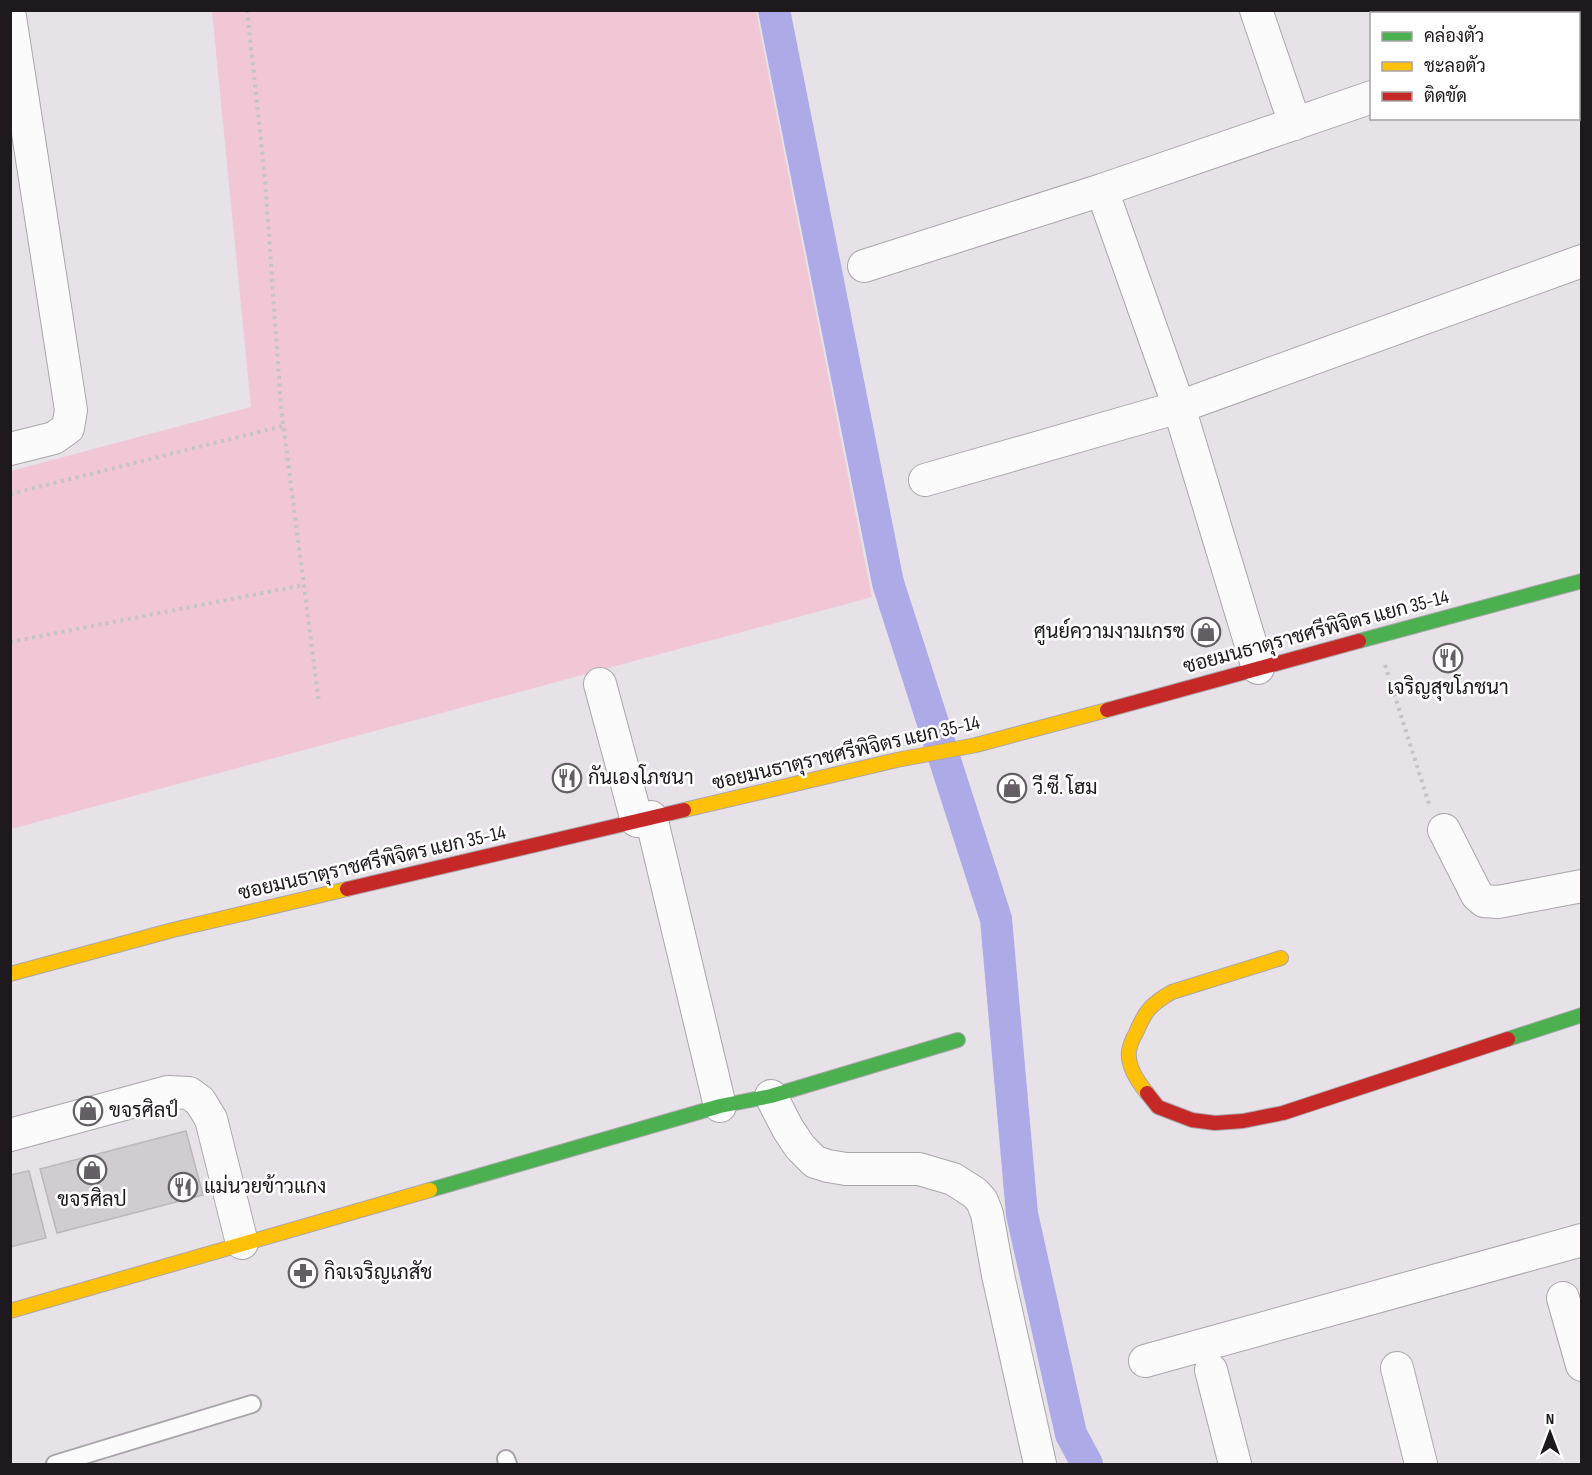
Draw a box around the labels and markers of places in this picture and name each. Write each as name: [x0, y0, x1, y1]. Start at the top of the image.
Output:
shop icon: ศูนย์ความงามเกรซ: [1190, 616, 1222, 648]
place label: ศูนย์ความงามเกรซ: [1034, 617, 1185, 646]
restaurant icon: เจริญสุขโภชนา: [1432, 642, 1464, 674]
place label: เจริญสุขโภชนา: [1387, 674, 1509, 701]
restaurant icon: กันเองโภชนา: [551, 762, 583, 794]
place label: กันเองโภชนา: [588, 764, 694, 790]
shop icon: วี.ซี. โฮม: [996, 772, 1028, 804]
place label: วี.ซี. โฮม: [1032, 774, 1097, 800]
shop icon: ขจรศิลป์: [72, 1095, 104, 1127]
place label: ขจรศิลป์: [109, 1098, 178, 1123]
shop icon: ขจรศิลป: [76, 1154, 108, 1186]
restaurant icon: แม่นวยข้าวแกง: [167, 1171, 199, 1203]
place label: แม่นวยข้าวแกง: [204, 1174, 326, 1199]
place label: ขจรศิลป: [57, 1187, 127, 1212]
pharmacy icon: กิจเจริญเภสัช: [287, 1257, 319, 1289]
place label: กิจเจริญเภสัช: [324, 1260, 432, 1285]

